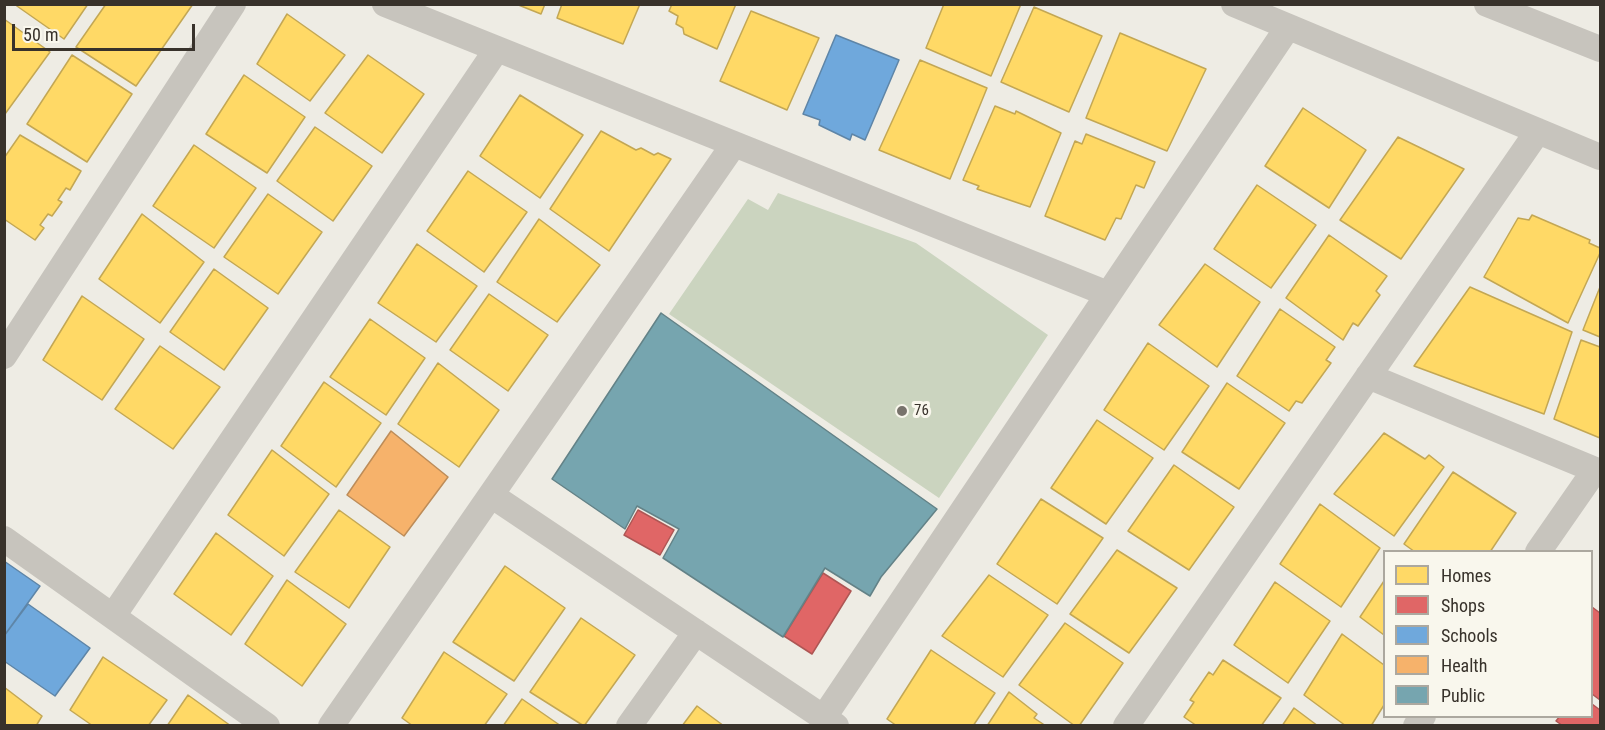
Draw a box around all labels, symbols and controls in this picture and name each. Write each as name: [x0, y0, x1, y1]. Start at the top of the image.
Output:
scale bar: [15, 12, 198, 50]
text: 50 m: [23, 24, 58, 45]
place label: 76: [914, 402, 929, 420]
marker: 76: [895, 404, 909, 418]
legend: [1383, 550, 1593, 718]
text: Homes: [1441, 565, 1491, 586]
text: Shops: [1441, 595, 1485, 616]
text: Schools: [1441, 625, 1498, 646]
text: Health: [1441, 655, 1487, 676]
text: Public: [1441, 685, 1485, 706]

